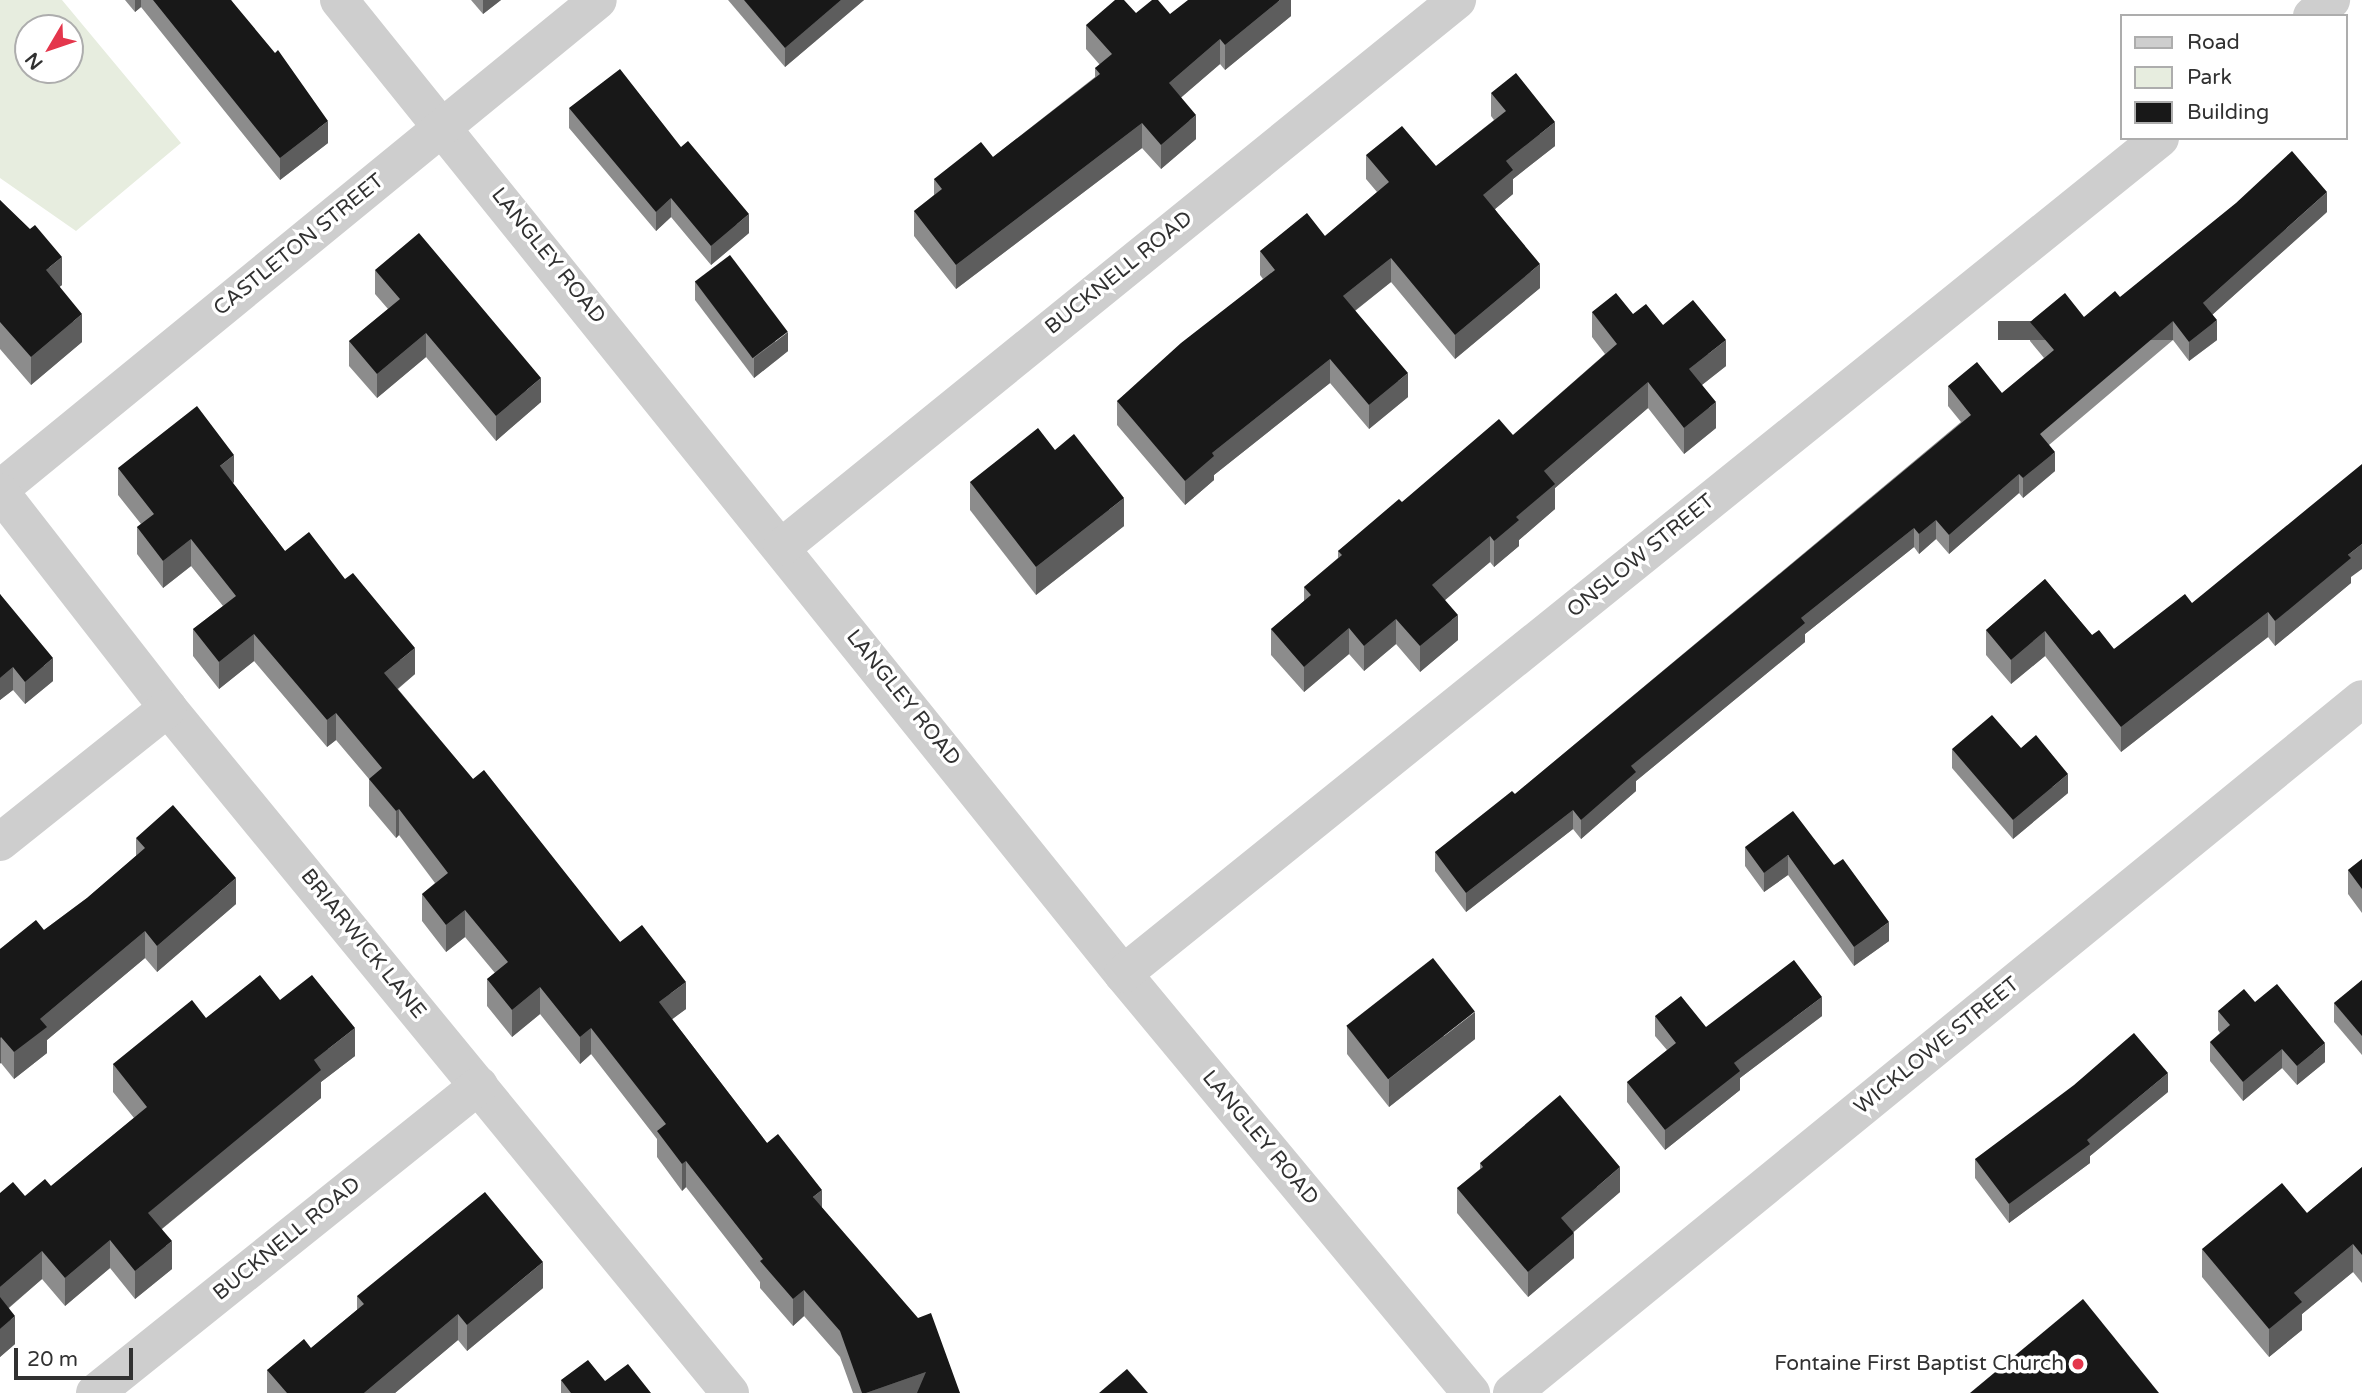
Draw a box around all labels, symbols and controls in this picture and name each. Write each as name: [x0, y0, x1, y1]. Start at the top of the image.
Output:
north arrow: [14, 14, 84, 84]
legend: [2120, 14, 2348, 140]
text: Road: [2187, 30, 2240, 55]
text: N: [21, 48, 48, 74]
text: Park: [2187, 65, 2232, 90]
text: Building: [2187, 100, 2269, 125]
street label: CASTLETON STREET: [209, 169, 389, 321]
street label: LANGLEY ROAD: [485, 183, 611, 329]
street label: BUCKNELL ROAD: [1040, 206, 1198, 340]
street label: ONSLOW STREET: [1562, 489, 1720, 623]
street label: LANGLEY ROAD: [840, 625, 966, 771]
street label: BRIARWICK LANE: [295, 864, 431, 1024]
street label: WICKLOWE STREET: [1850, 972, 2024, 1120]
street label: LANGLEY ROAD: [1196, 1066, 1324, 1210]
street label: BUCKNELL ROAD: [208, 1172, 366, 1306]
scale bar: [18, 1334, 136, 1378]
text: 20 m: [27, 1347, 78, 1372]
place label: Fontaine First Baptist Church: [1774, 1351, 2064, 1377]
marker: Fontaine First Baptist Church: [2070, 1356, 2086, 1372]

